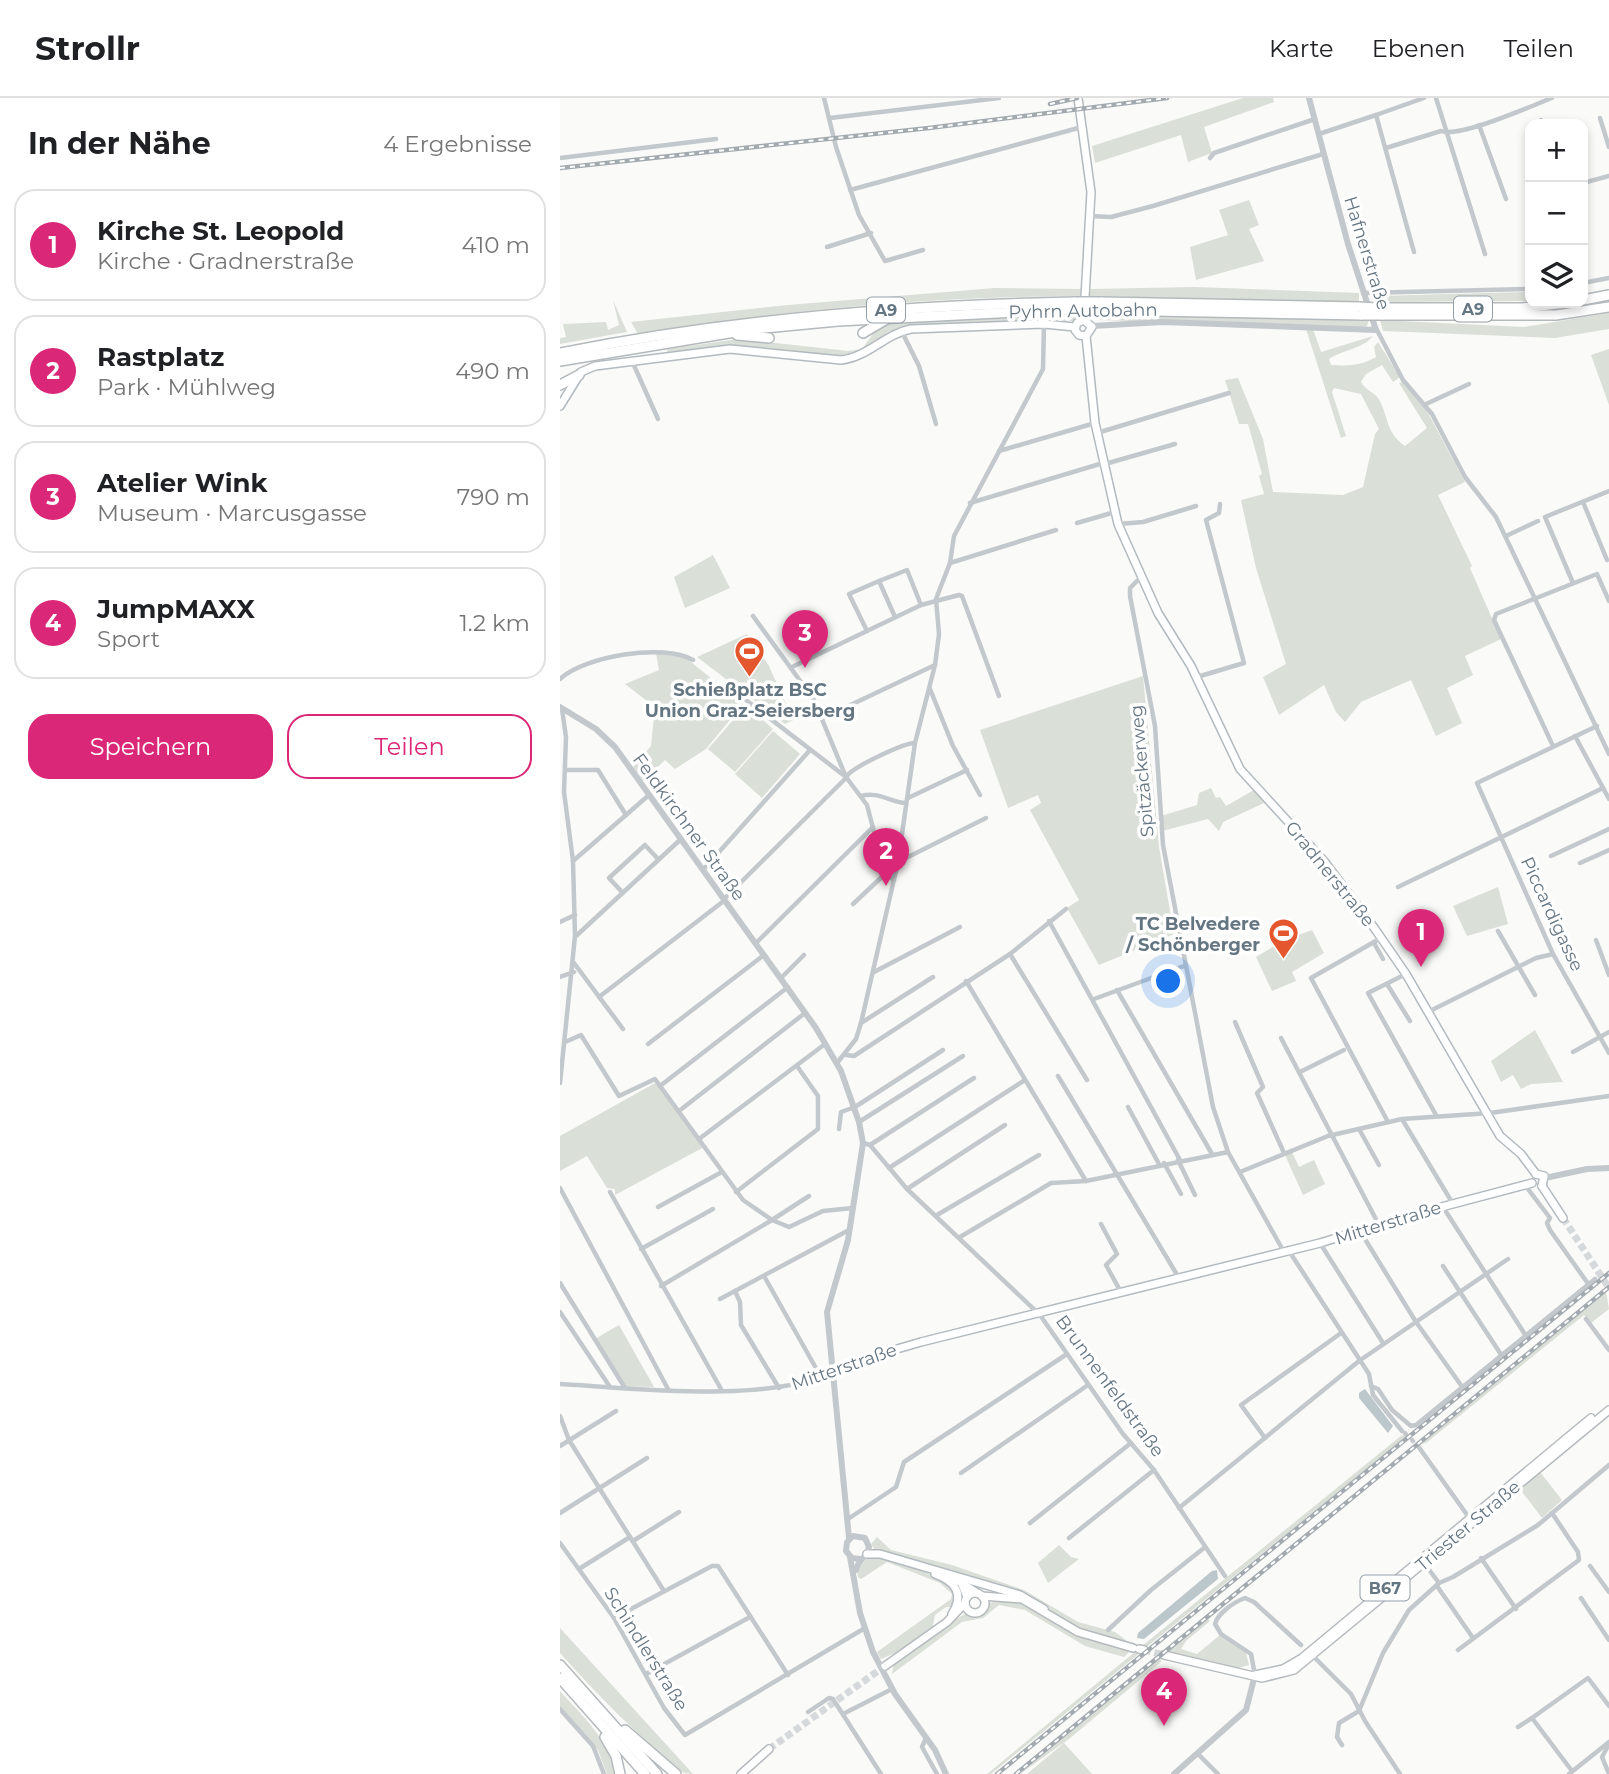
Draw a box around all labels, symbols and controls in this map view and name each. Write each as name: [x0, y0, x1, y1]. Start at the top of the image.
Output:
text: Strollr: [35, 28, 140, 68]
text: Karte: [1269, 34, 1334, 63]
text: Ebenen: [1372, 34, 1465, 63]
text: Teilen: [1503, 34, 1574, 63]
map controls: [1525, 119, 1588, 308]
button: +: [1525, 119, 1588, 182]
text: In der Nähe: [28, 125, 211, 162]
text: 4 Ergebnisse: [383, 130, 532, 158]
button: −: [1525, 182, 1588, 245]
street label: Hafnerstraße: [1339, 194, 1395, 313]
text: Kirche St. Leopold: [97, 215, 344, 247]
text: 1: [48, 231, 58, 259]
text: 410 m: [461, 231, 530, 259]
button: layers: [1525, 245, 1588, 308]
text: Kirche · Gradnerstraße: [97, 247, 354, 275]
road number: A9: [1454, 296, 1492, 322]
road number: A9: [867, 298, 905, 322]
street label: Pyhrn Autobahn: [1008, 299, 1158, 323]
text: Rastplatz: [97, 341, 224, 373]
text: 2: [46, 357, 60, 385]
text: 490 m: [455, 357, 530, 385]
text: Park · Mühlweg: [97, 373, 276, 401]
text: Atelier Wink: [97, 467, 268, 499]
text: 3: [46, 483, 60, 511]
text: 790 m: [457, 483, 530, 511]
text: Museum · Marcusgasse: [97, 499, 367, 527]
text: JumpMAXX: [97, 593, 255, 625]
text: 4: [45, 609, 61, 637]
text: 1.2 km: [460, 609, 530, 637]
pin: 3: [782, 610, 828, 668]
text: Sport: [97, 625, 160, 653]
sports icon: Schießplatz BSC Union Graz-Seiersberg: [733, 635, 767, 679]
place label: Schießplatz BSC Union Graz-Seiersberg: [645, 679, 855, 722]
street label: Spitzäckerweg: [1125, 704, 1159, 838]
button: Speichern: [28, 714, 273, 779]
button: Teilen: [287, 714, 532, 779]
street label: Feldkirchner Straße: [628, 749, 750, 905]
street label: Gradnerstraße: [1281, 817, 1379, 931]
pin: 2: [863, 828, 909, 886]
street label: Piccardigasse: [1516, 853, 1588, 975]
pin: 1: [1398, 909, 1444, 967]
place label: TC Belvedere / Schönberger: [1125, 913, 1260, 956]
sports icon: TC Belvedere / Schönberger: [1266, 917, 1300, 961]
your location: [1151, 964, 1185, 998]
street label: Mitterstraße: [1332, 1196, 1444, 1250]
street label: Brunnenfeldstraße: [1051, 1311, 1169, 1461]
street label: Mitterstraße: [788, 1339, 900, 1395]
street label: Triester Straße: [1411, 1476, 1525, 1576]
road number: B67: [1360, 1576, 1410, 1600]
street label: Schindlerstraße: [599, 1583, 693, 1715]
pin: 4: [1141, 1668, 1187, 1726]

